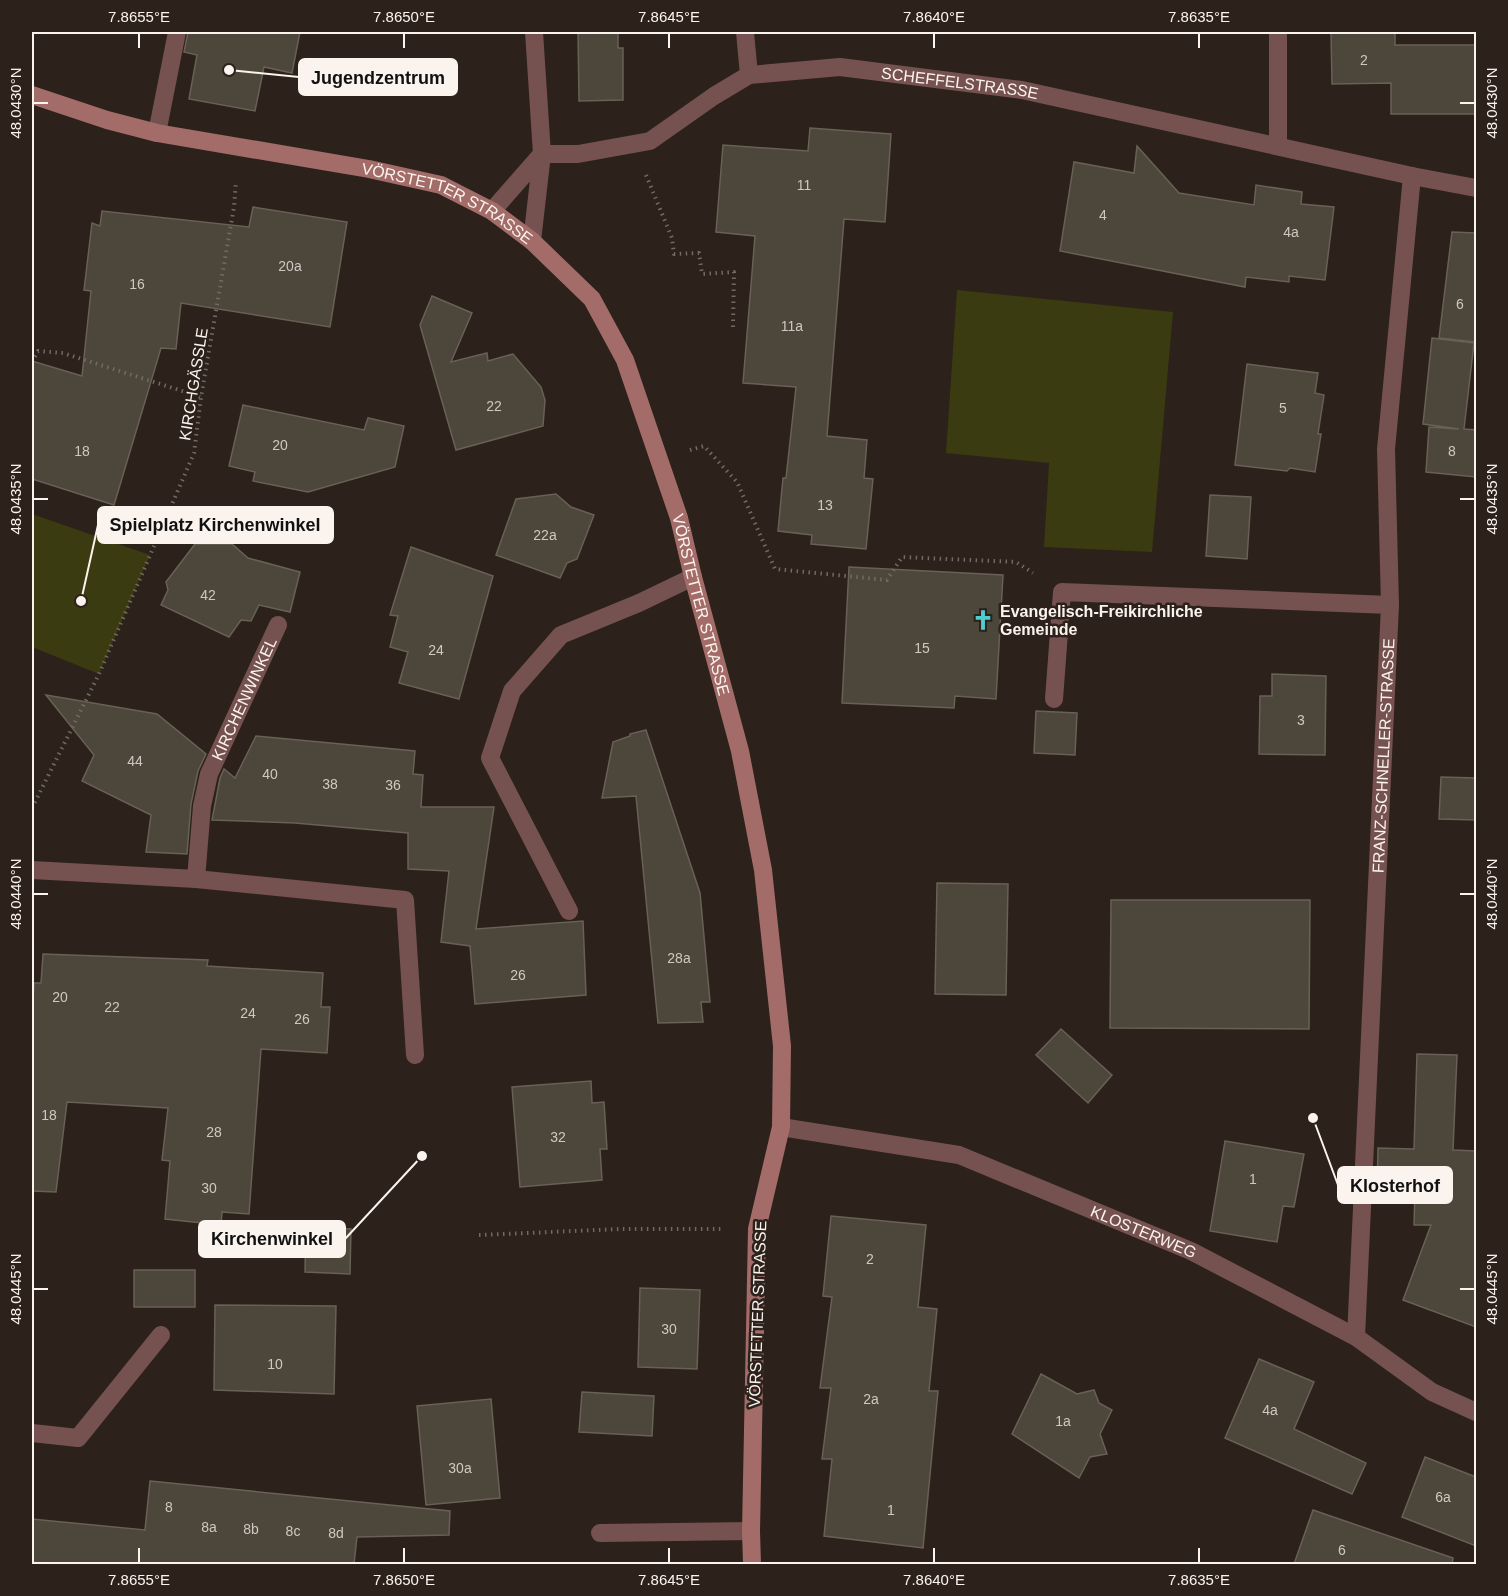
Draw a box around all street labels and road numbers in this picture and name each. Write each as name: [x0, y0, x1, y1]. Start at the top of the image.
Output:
street label: SCHEFFELSTRASSE: [880, 64, 1040, 102]
street label: VÖRSTETTER STRASSE: [360, 160, 536, 247]
street label: KIRCHGÄSSLE: [176, 327, 211, 442]
street label: VÖRSTETTER STRASSE: [669, 512, 733, 697]
street label: KIRCHENWINKEL: [209, 635, 280, 763]
street label: FRANZ-SCHNELLER-STRASSE: [1370, 638, 1397, 873]
street label: KLOSTERWEG: [1088, 1202, 1199, 1261]
street label: VÖRSTETTER STRASSE: [746, 1220, 769, 1408]

